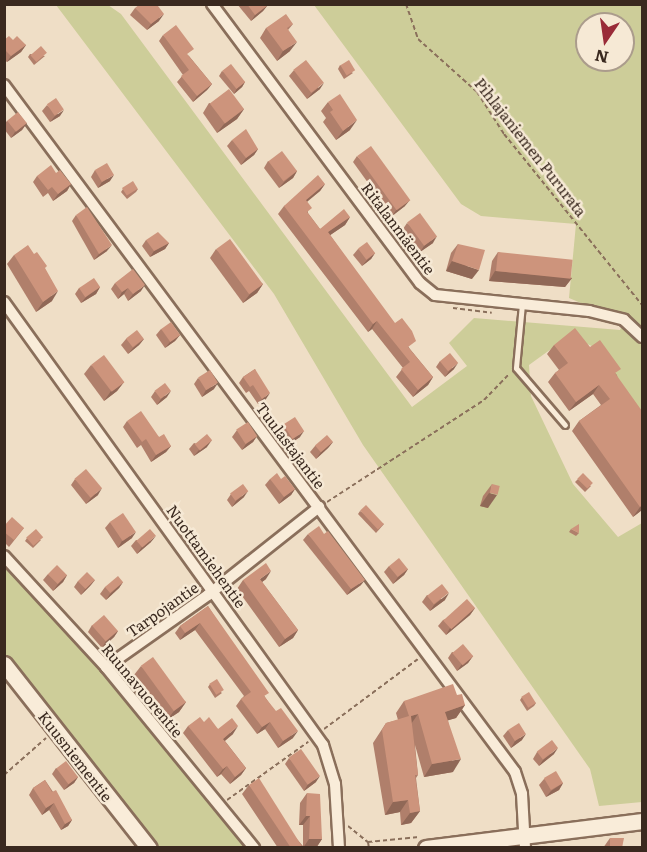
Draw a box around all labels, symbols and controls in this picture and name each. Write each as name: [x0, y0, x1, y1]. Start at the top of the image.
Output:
north arrow: [575, 12, 635, 72]
text: N: [592, 44, 611, 71]
street label: Pihlajaniemen Pururata: [471, 74, 591, 220]
street label: Ritalanmäentie: [359, 178, 439, 278]
street label: Tuulastajantie: [253, 398, 329, 492]
street label: Nuottamiehentie: [164, 501, 250, 611]
street label: Tarpojantie: [123, 578, 201, 640]
street label: Ruunavuorentie: [99, 640, 187, 740]
street label: Kuusniementie: [35, 707, 117, 805]

